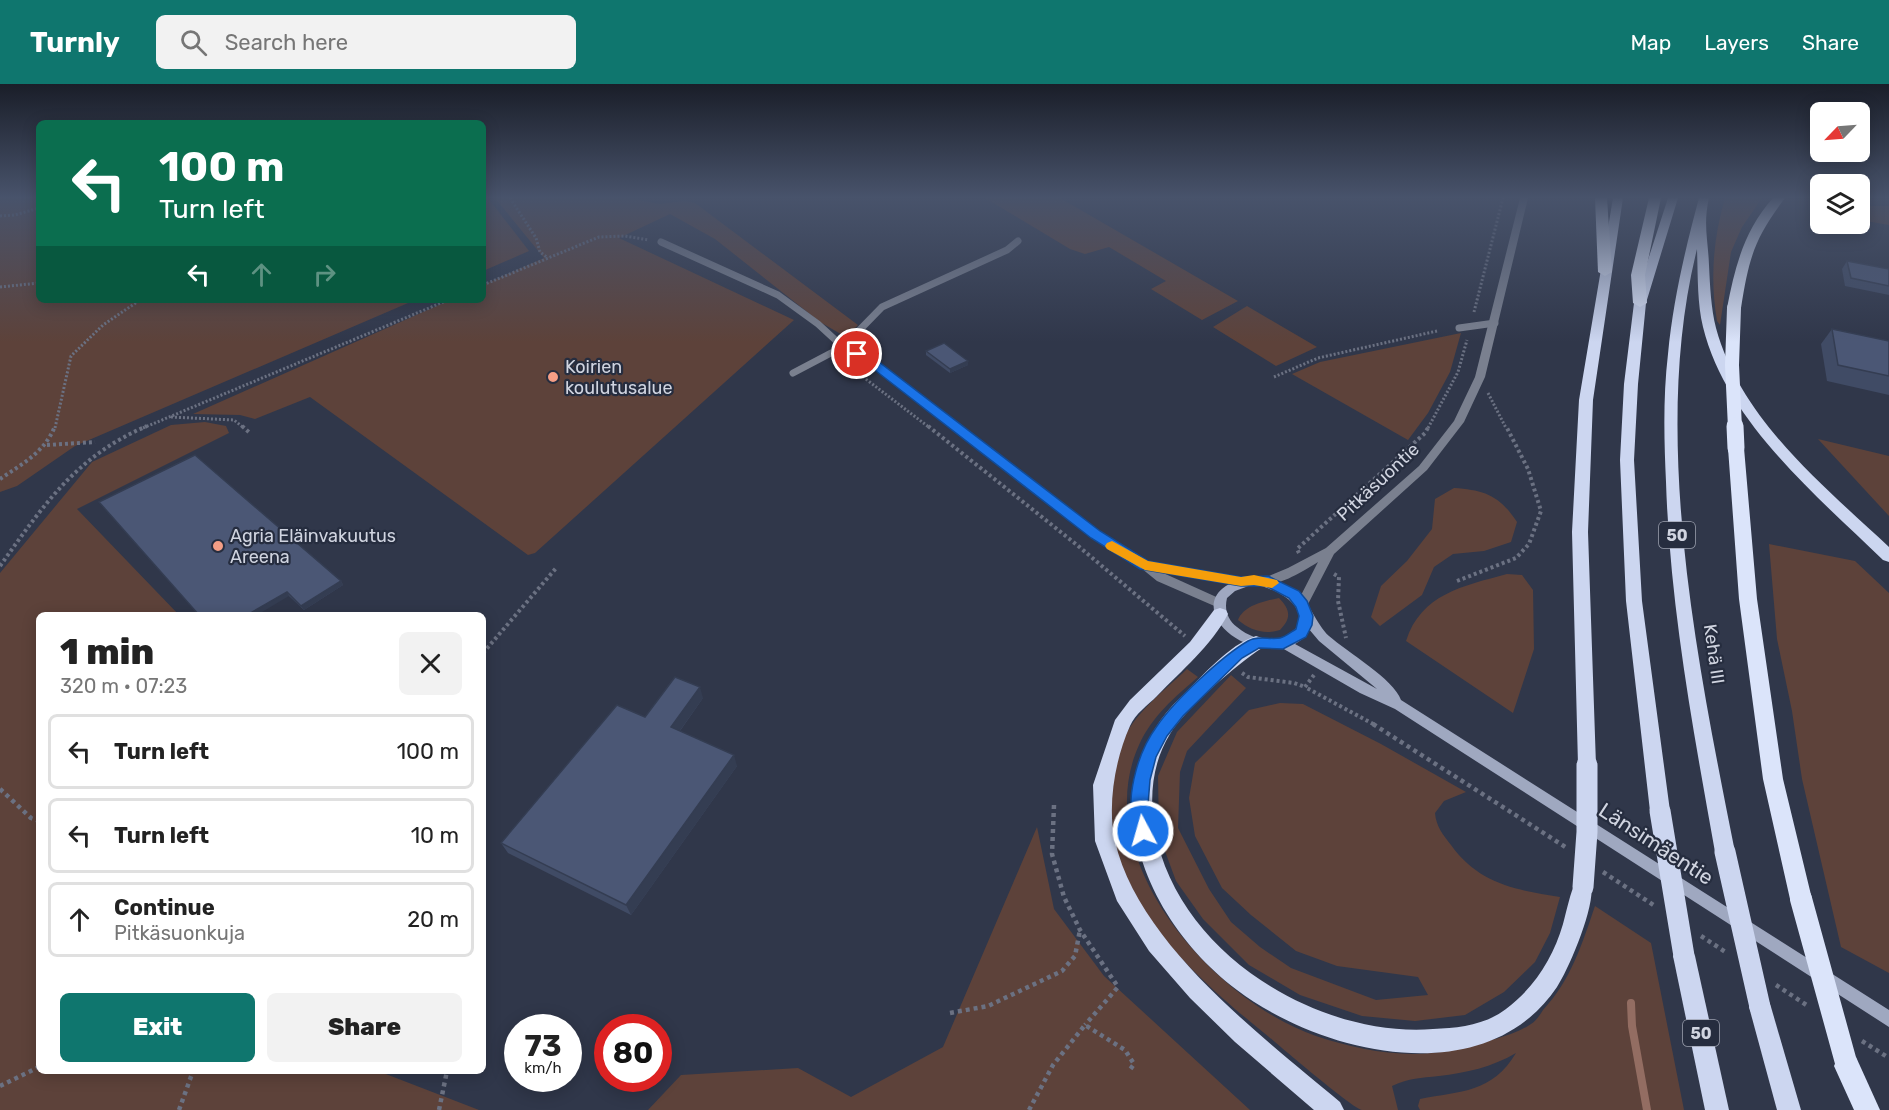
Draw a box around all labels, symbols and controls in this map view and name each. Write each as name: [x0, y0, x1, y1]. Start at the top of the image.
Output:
search box: [156, 15, 576, 69]
text: Turnly: [30, 26, 120, 59]
icon: search: [177, 26, 210, 59]
text: Search here: [225, 29, 348, 56]
text: Map: [1630, 30, 1671, 55]
text: Layers: [1704, 30, 1769, 55]
text: Share: [1802, 30, 1859, 55]
north arrow: [1810, 102, 1870, 162]
map controls: [1810, 102, 1870, 234]
text: 100 m: [159, 142, 284, 192]
icon: left: [60, 144, 138, 222]
button: layers: [1810, 174, 1870, 234]
text: Turn left: [159, 193, 264, 225]
icon: left: [182, 258, 215, 291]
icon: ahead: [245, 258, 278, 291]
icon: right: [308, 258, 341, 291]
pin: [831, 328, 882, 379]
icon: arrive: [840, 337, 873, 370]
place label: Koirien koulutusalue: [565, 356, 673, 399]
marker: Koirien koulutusalue: [546, 370, 560, 384]
street label: Pitkäsuontie: [1332, 438, 1424, 526]
road number: 50: [1659, 522, 1695, 548]
place label: Agria Eläinvakuutus Areena: [230, 525, 396, 568]
marker: Agria Eläinvakuutus Areena: [211, 539, 225, 553]
street label: Kehä III: [1699, 623, 1729, 685]
text: 1 min: [60, 630, 154, 673]
button: close: [399, 632, 462, 695]
text: 320 m · 07:23: [60, 674, 187, 698]
icon: left: [63, 735, 96, 768]
text: Turn left: [114, 738, 209, 765]
text: 100 m: [397, 738, 459, 765]
street label: Länsimäentie: [1594, 797, 1718, 890]
position arrow: [1111, 799, 1175, 863]
icon: left: [63, 819, 96, 852]
text: Turn left: [114, 822, 209, 849]
text: 10 m: [411, 822, 459, 849]
text: Continue: [114, 894, 215, 921]
icon: ahead: [63, 903, 96, 936]
text: 20 m: [407, 906, 459, 933]
text: Pitkäsuonkuja: [114, 921, 245, 945]
button: Exit: [60, 993, 255, 1062]
button: Share: [267, 993, 462, 1062]
speed limit sign: 80: [594, 1014, 672, 1092]
road number: 50: [1683, 1020, 1719, 1046]
text: 73: [525, 1028, 561, 1064]
text: km/h: [524, 1059, 562, 1077]

